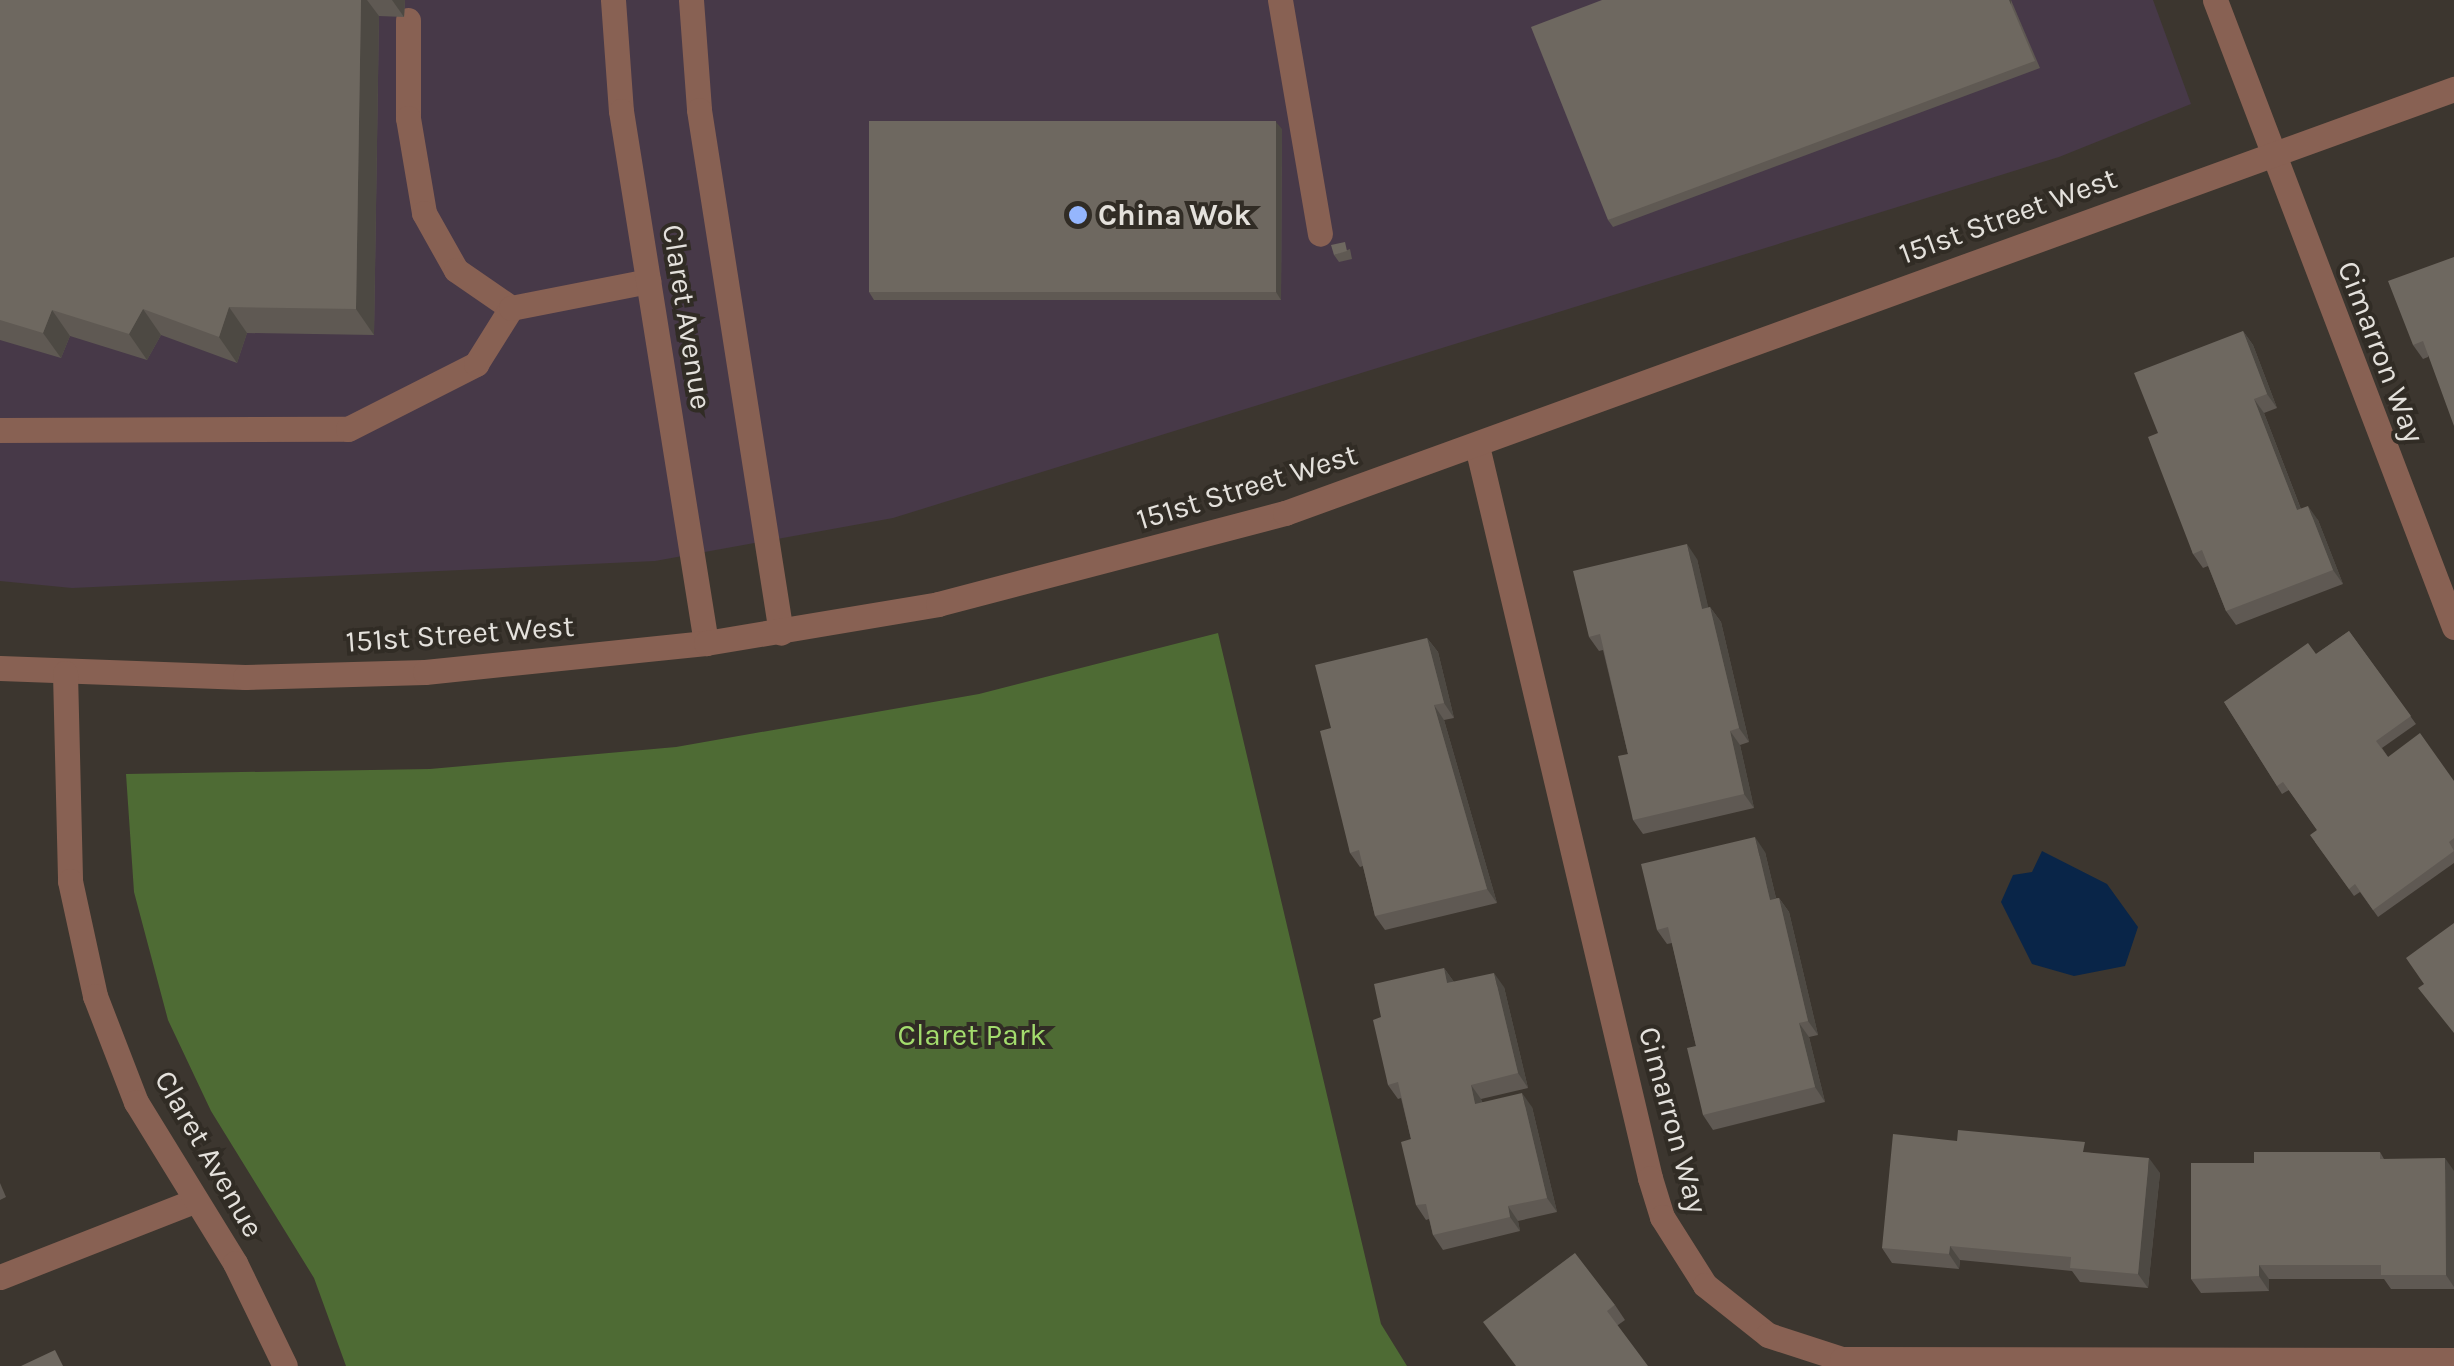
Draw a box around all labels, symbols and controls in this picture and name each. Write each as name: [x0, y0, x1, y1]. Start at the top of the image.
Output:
street label: 151st Street West: [1894, 160, 2122, 272]
place label: China Wok: [1098, 197, 1251, 233]
marker: China Wok: [1067, 204, 1089, 226]
street label: Claret Avenue: [655, 222, 719, 412]
street label: Cimarron Way: [2330, 256, 2432, 448]
street label: 151st Street West: [1132, 436, 1362, 538]
street label: 151st Street West: [345, 608, 575, 660]
park label: Claret Park: [898, 1017, 1046, 1053]
street label: Cimarron Way: [1631, 1023, 1715, 1217]
street label: Claret Avenue: [147, 1064, 271, 1244]

